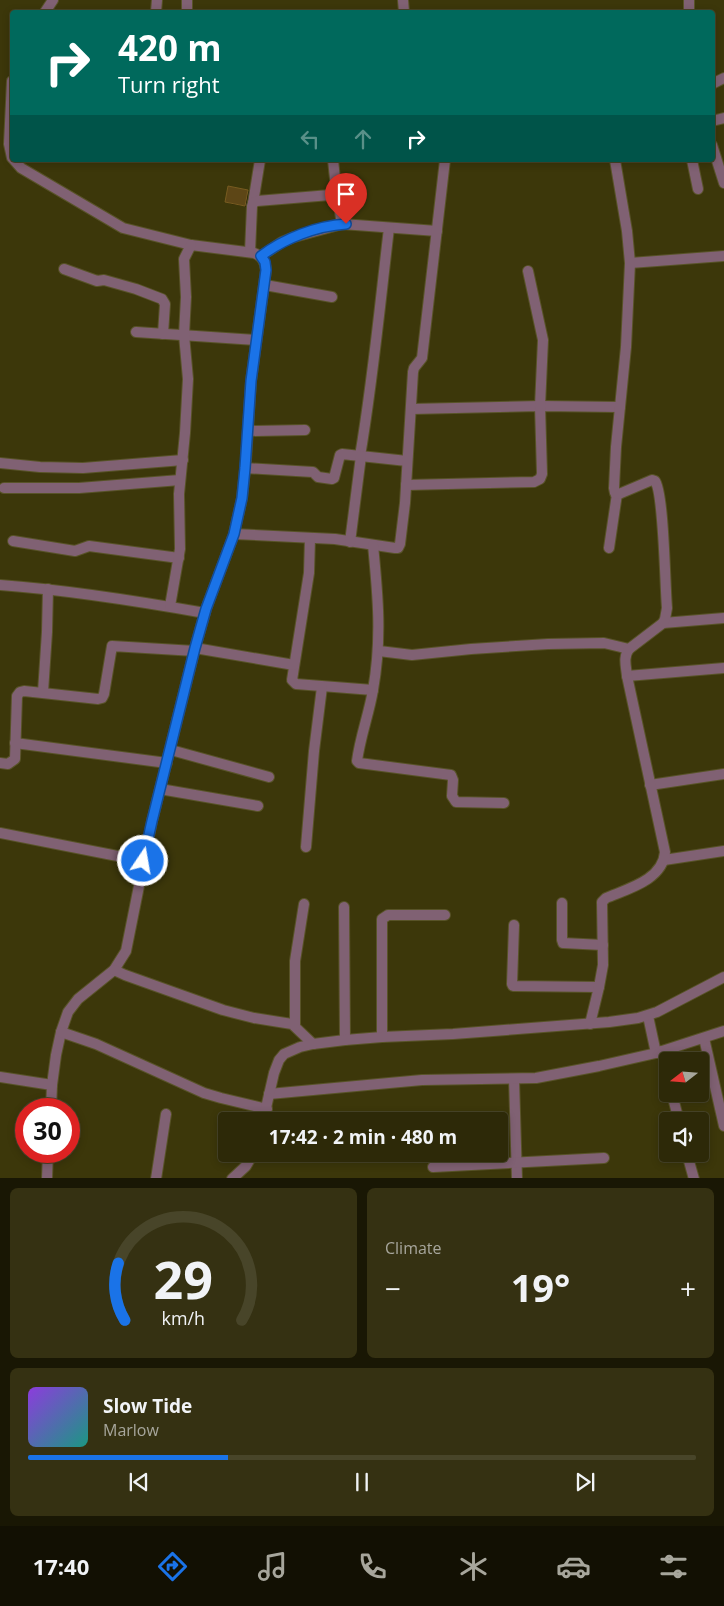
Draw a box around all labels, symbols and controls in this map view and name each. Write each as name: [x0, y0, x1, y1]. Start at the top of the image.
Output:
text: 420 m: [118, 24, 222, 71]
icon: right: [35, 30, 100, 95]
text: Turn right: [118, 69, 220, 99]
icon: left: [296, 125, 324, 153]
icon: ahead: [349, 125, 377, 153]
icon: right: [402, 125, 430, 153]
pin: [325, 173, 367, 224]
icon: arrive: [332, 180, 360, 208]
position arrow: [116, 834, 168, 886]
north arrow: [659, 1052, 709, 1102]
map controls: [659, 1052, 709, 1162]
speed limit sign: 30: [15, 1098, 80, 1163]
button: sound: [659, 1112, 709, 1162]
text: 17:42 · 2 min · 480 m: [269, 1124, 457, 1150]
text: Climate: [385, 1237, 442, 1259]
text: 29: [154, 1243, 213, 1314]
text: 19°: [511, 1261, 570, 1313]
text: −: [385, 1269, 401, 1307]
text: +: [680, 1269, 696, 1307]
text: km/h: [162, 1306, 205, 1330]
text: Slow Tide: [103, 1393, 192, 1419]
text: Marlow: [103, 1419, 159, 1441]
icon: previous: [125, 1468, 153, 1496]
icon: pause: [348, 1468, 376, 1496]
icon: next: [571, 1468, 599, 1496]
icon: directions: [155, 1549, 190, 1584]
icon: music: [255, 1549, 290, 1584]
icon: phone: [355, 1549, 390, 1584]
icon: climate: [456, 1549, 491, 1584]
icon: car: [556, 1549, 591, 1584]
icon: filters: [656, 1549, 691, 1584]
text: 17:40: [33, 1551, 89, 1581]

